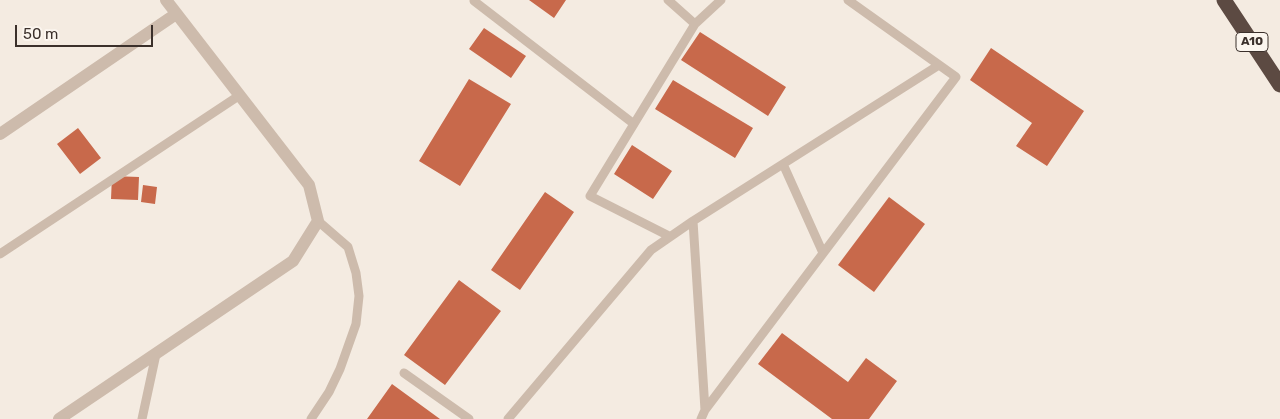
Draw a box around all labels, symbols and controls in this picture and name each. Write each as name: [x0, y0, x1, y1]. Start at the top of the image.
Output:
scale bar: [18, 15, 155, 47]
text: 50 m: [23, 25, 58, 43]
road number: A10: [1236, 32, 1268, 52]

